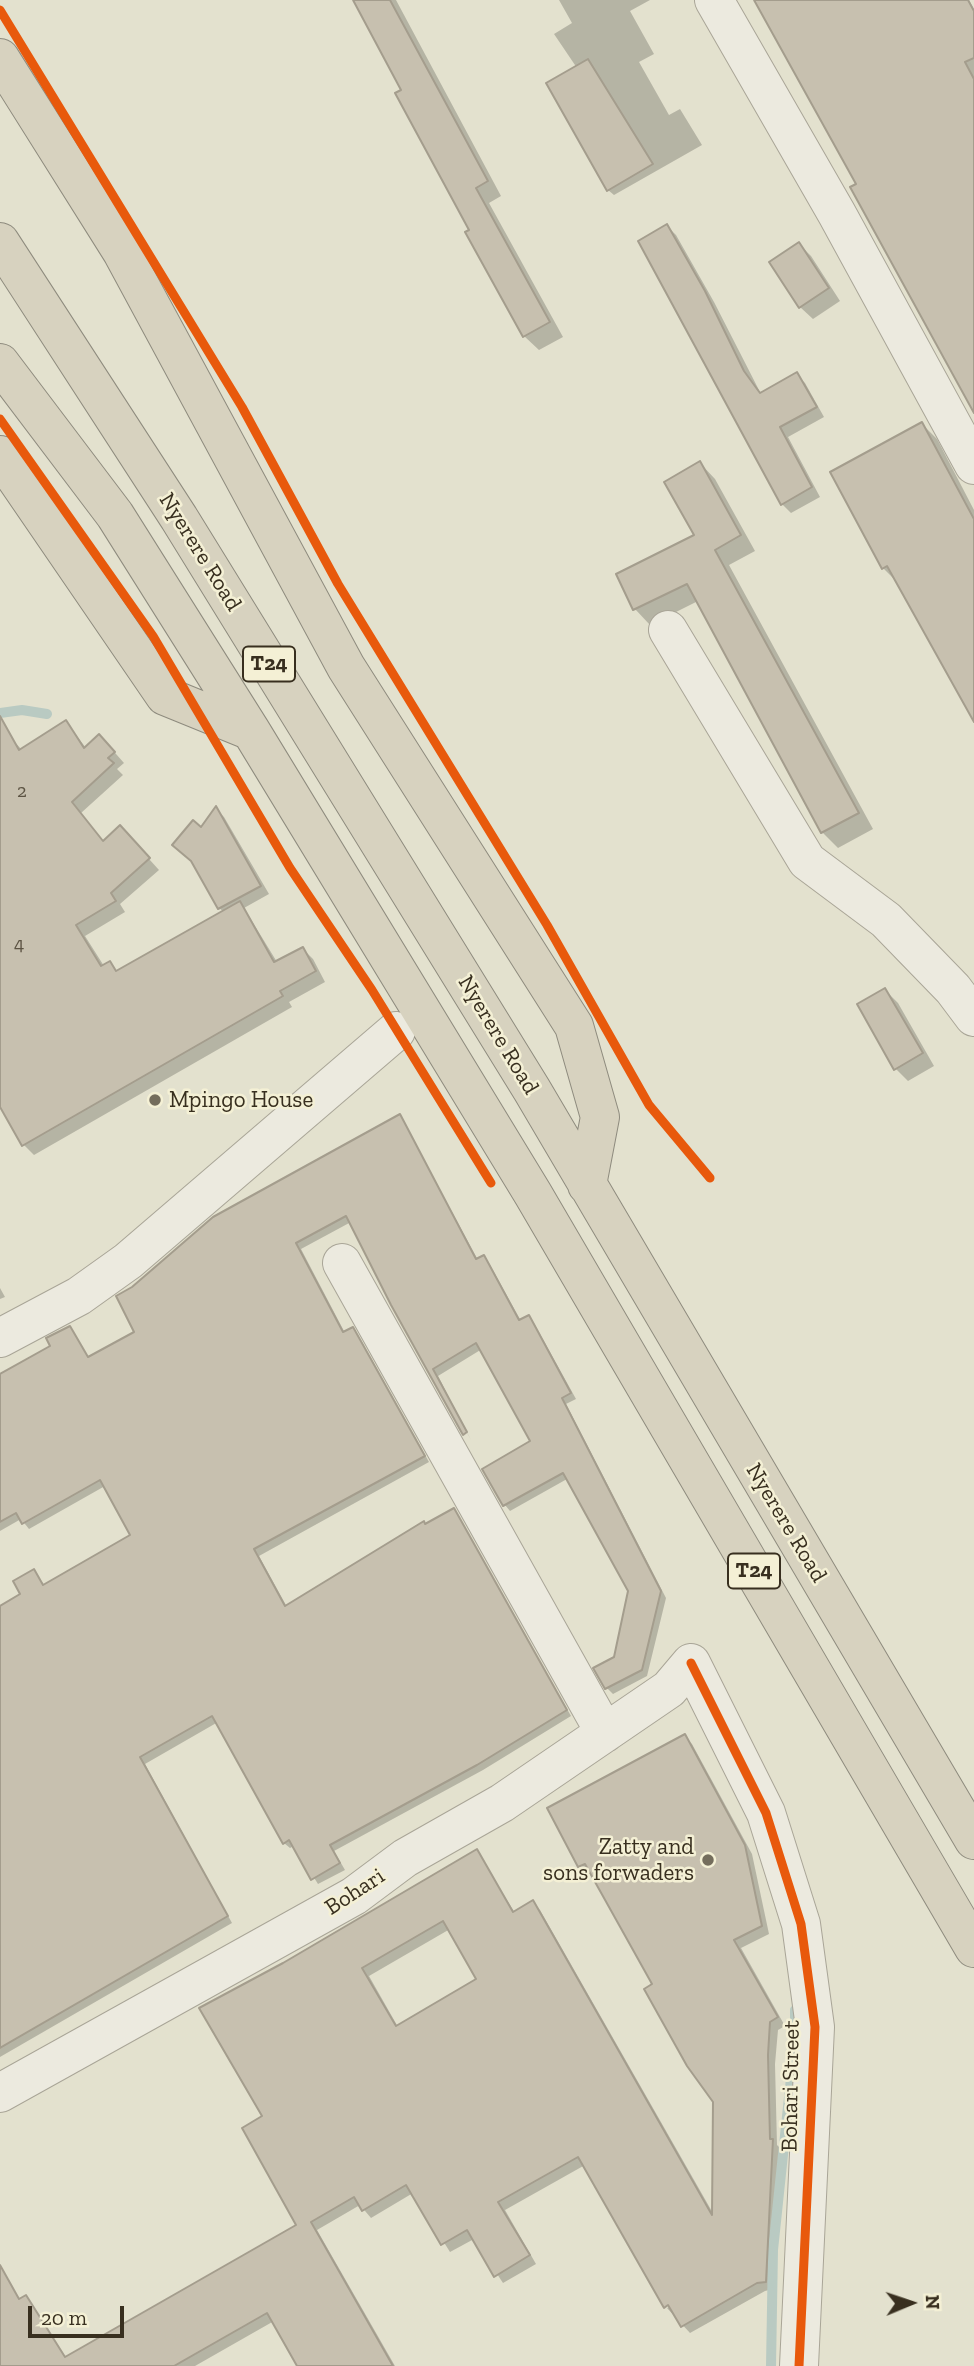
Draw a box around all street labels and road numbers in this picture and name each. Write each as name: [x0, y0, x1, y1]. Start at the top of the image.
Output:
street label: Nyerere Road: [153, 488, 247, 616]
road number: T24: [243, 646, 295, 682]
street label: Nyerere Road: [452, 970, 544, 1100]
street label: Nyerere Road: [740, 1458, 832, 1588]
road number: T24: [728, 1554, 780, 1588]
street label: Bohari: [320, 1863, 390, 1921]
street label: Bohari Street: [776, 2020, 806, 2152]

